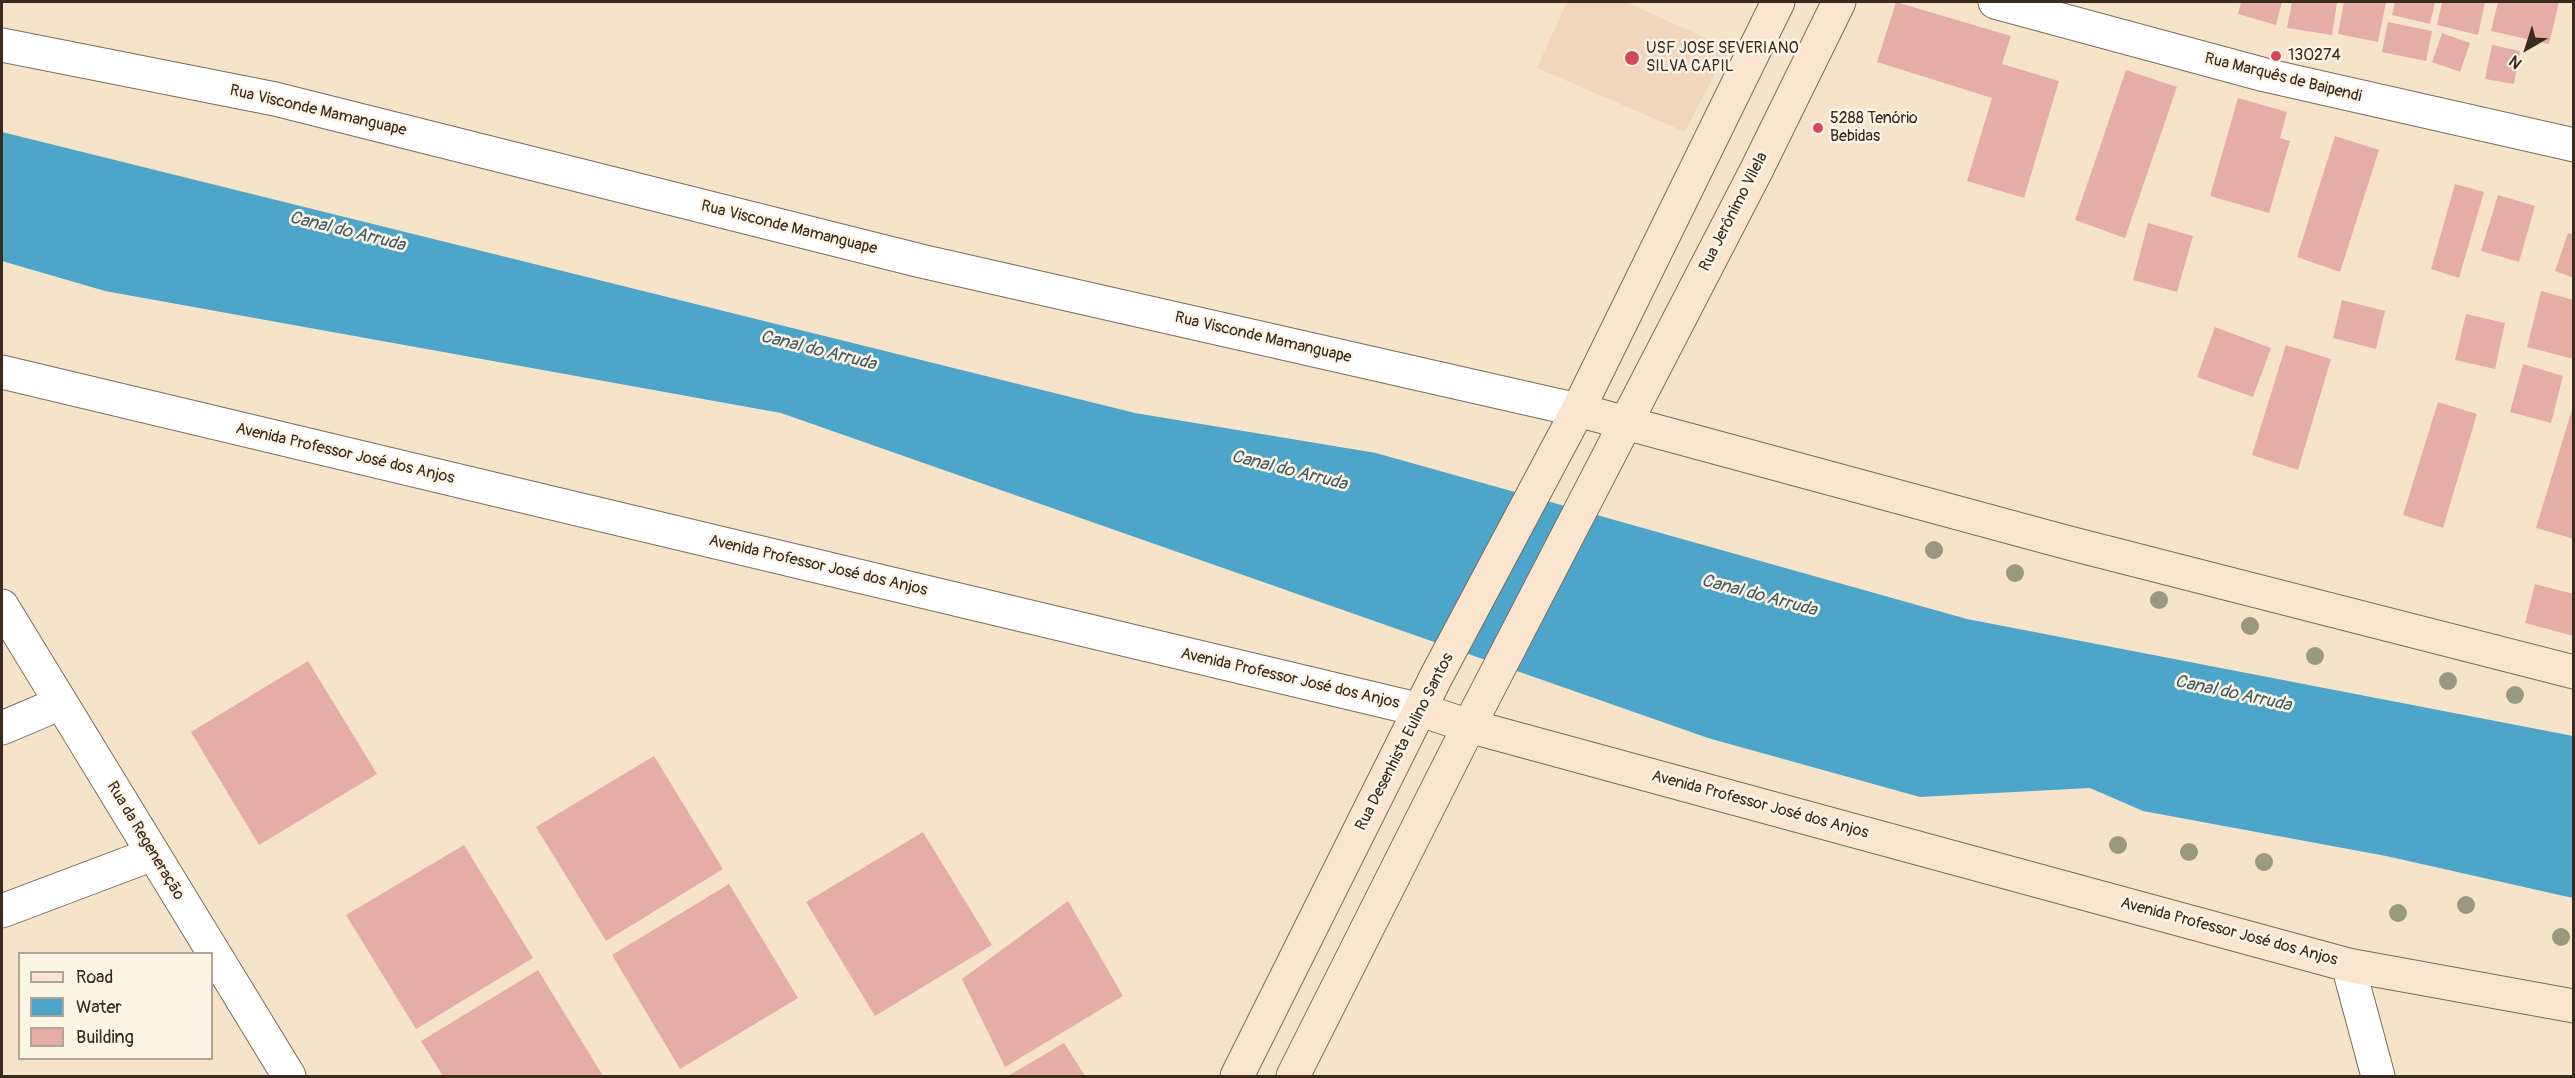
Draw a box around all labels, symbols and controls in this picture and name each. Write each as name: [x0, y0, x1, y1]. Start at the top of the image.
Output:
north arrow: [2497, 18, 2557, 78]
place label: USF JOSE SEVERIANO SILVA CAPIL: [1646, 39, 1799, 77]
place label: 130274: [2288, 46, 2341, 66]
marker: USF JOSE SEVERIANO SILVA CAPIL: [1623, 49, 1641, 67]
street label: Rua Marquês de Baipendi: [2202, 49, 2364, 107]
marker: 130274: [2269, 49, 2283, 63]
text: N: [2505, 51, 2526, 73]
street label: Rua Visconde Mamanguape: [228, 81, 408, 141]
place label: 5288 Tenório Bebidas: [1830, 109, 1918, 147]
marker: 5288 Tenório Bebidas: [1811, 121, 1825, 135]
street label: Rua Jerônimo Vilela: [1696, 149, 1772, 275]
street label: Rua Visconde Mamanguape: [699, 197, 879, 259]
water label: Canal do Arruda: [287, 207, 407, 257]
street label: Rua Visconde Mamanguape: [1173, 308, 1353, 368]
water label: Canal do Arruda: [758, 326, 878, 376]
street label: Avenida Professor José dos Anjos: [234, 419, 456, 489]
water label: Canal do Arruda: [1229, 446, 1349, 496]
street label: Avenida Professor José dos Anjos: [707, 531, 929, 601]
water label: Canal do Arruda: [1699, 570, 1819, 622]
street label: Avenida Professor José dos Anjos: [1179, 644, 1401, 714]
street label: Rua Desenhista Eulino Santos: [1352, 650, 1458, 834]
water label: Canal do Arruda: [2173, 671, 2293, 717]
street label: Avenida Professor José dos Anjos: [1649, 767, 1871, 843]
street label: Rua da Regeneração: [102, 778, 188, 904]
street label: Avenida Professor José dos Anjos: [2118, 894, 2340, 970]
legend: [18, 952, 213, 1060]
text: Road: [76, 966, 113, 989]
text: Water: [76, 996, 122, 1019]
text: Building: [76, 1026, 134, 1049]

